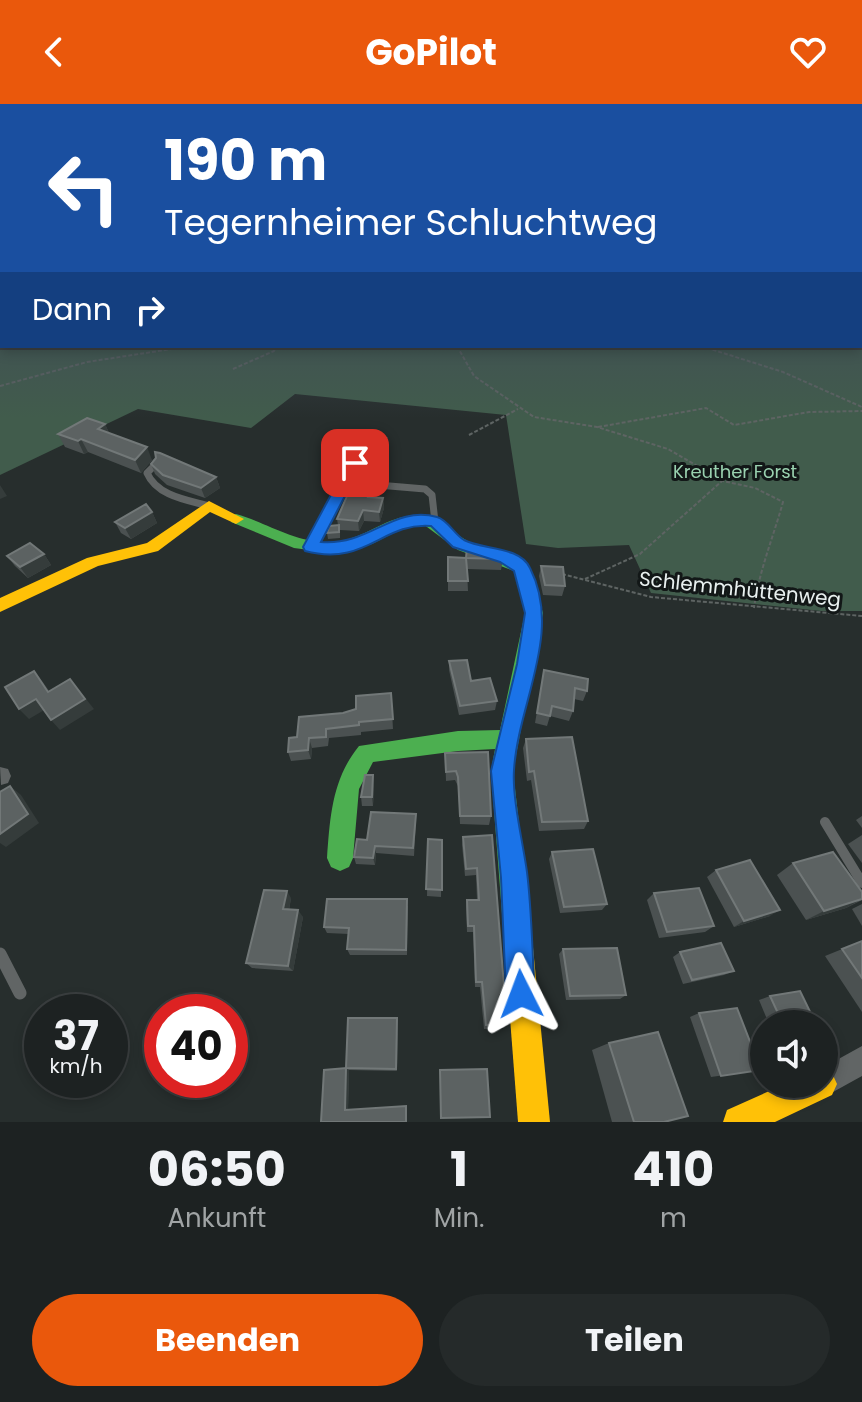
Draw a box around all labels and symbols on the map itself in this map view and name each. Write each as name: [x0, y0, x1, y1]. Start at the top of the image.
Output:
pin: [321, 429, 389, 497]
park label: Kreuther Forst: [673, 459, 797, 484]
street label: Schlemmhüttenweg: [638, 564, 842, 614]
position arrow: [479, 952, 563, 1036]
speed limit sign: 40: [144, 994, 248, 1098]

